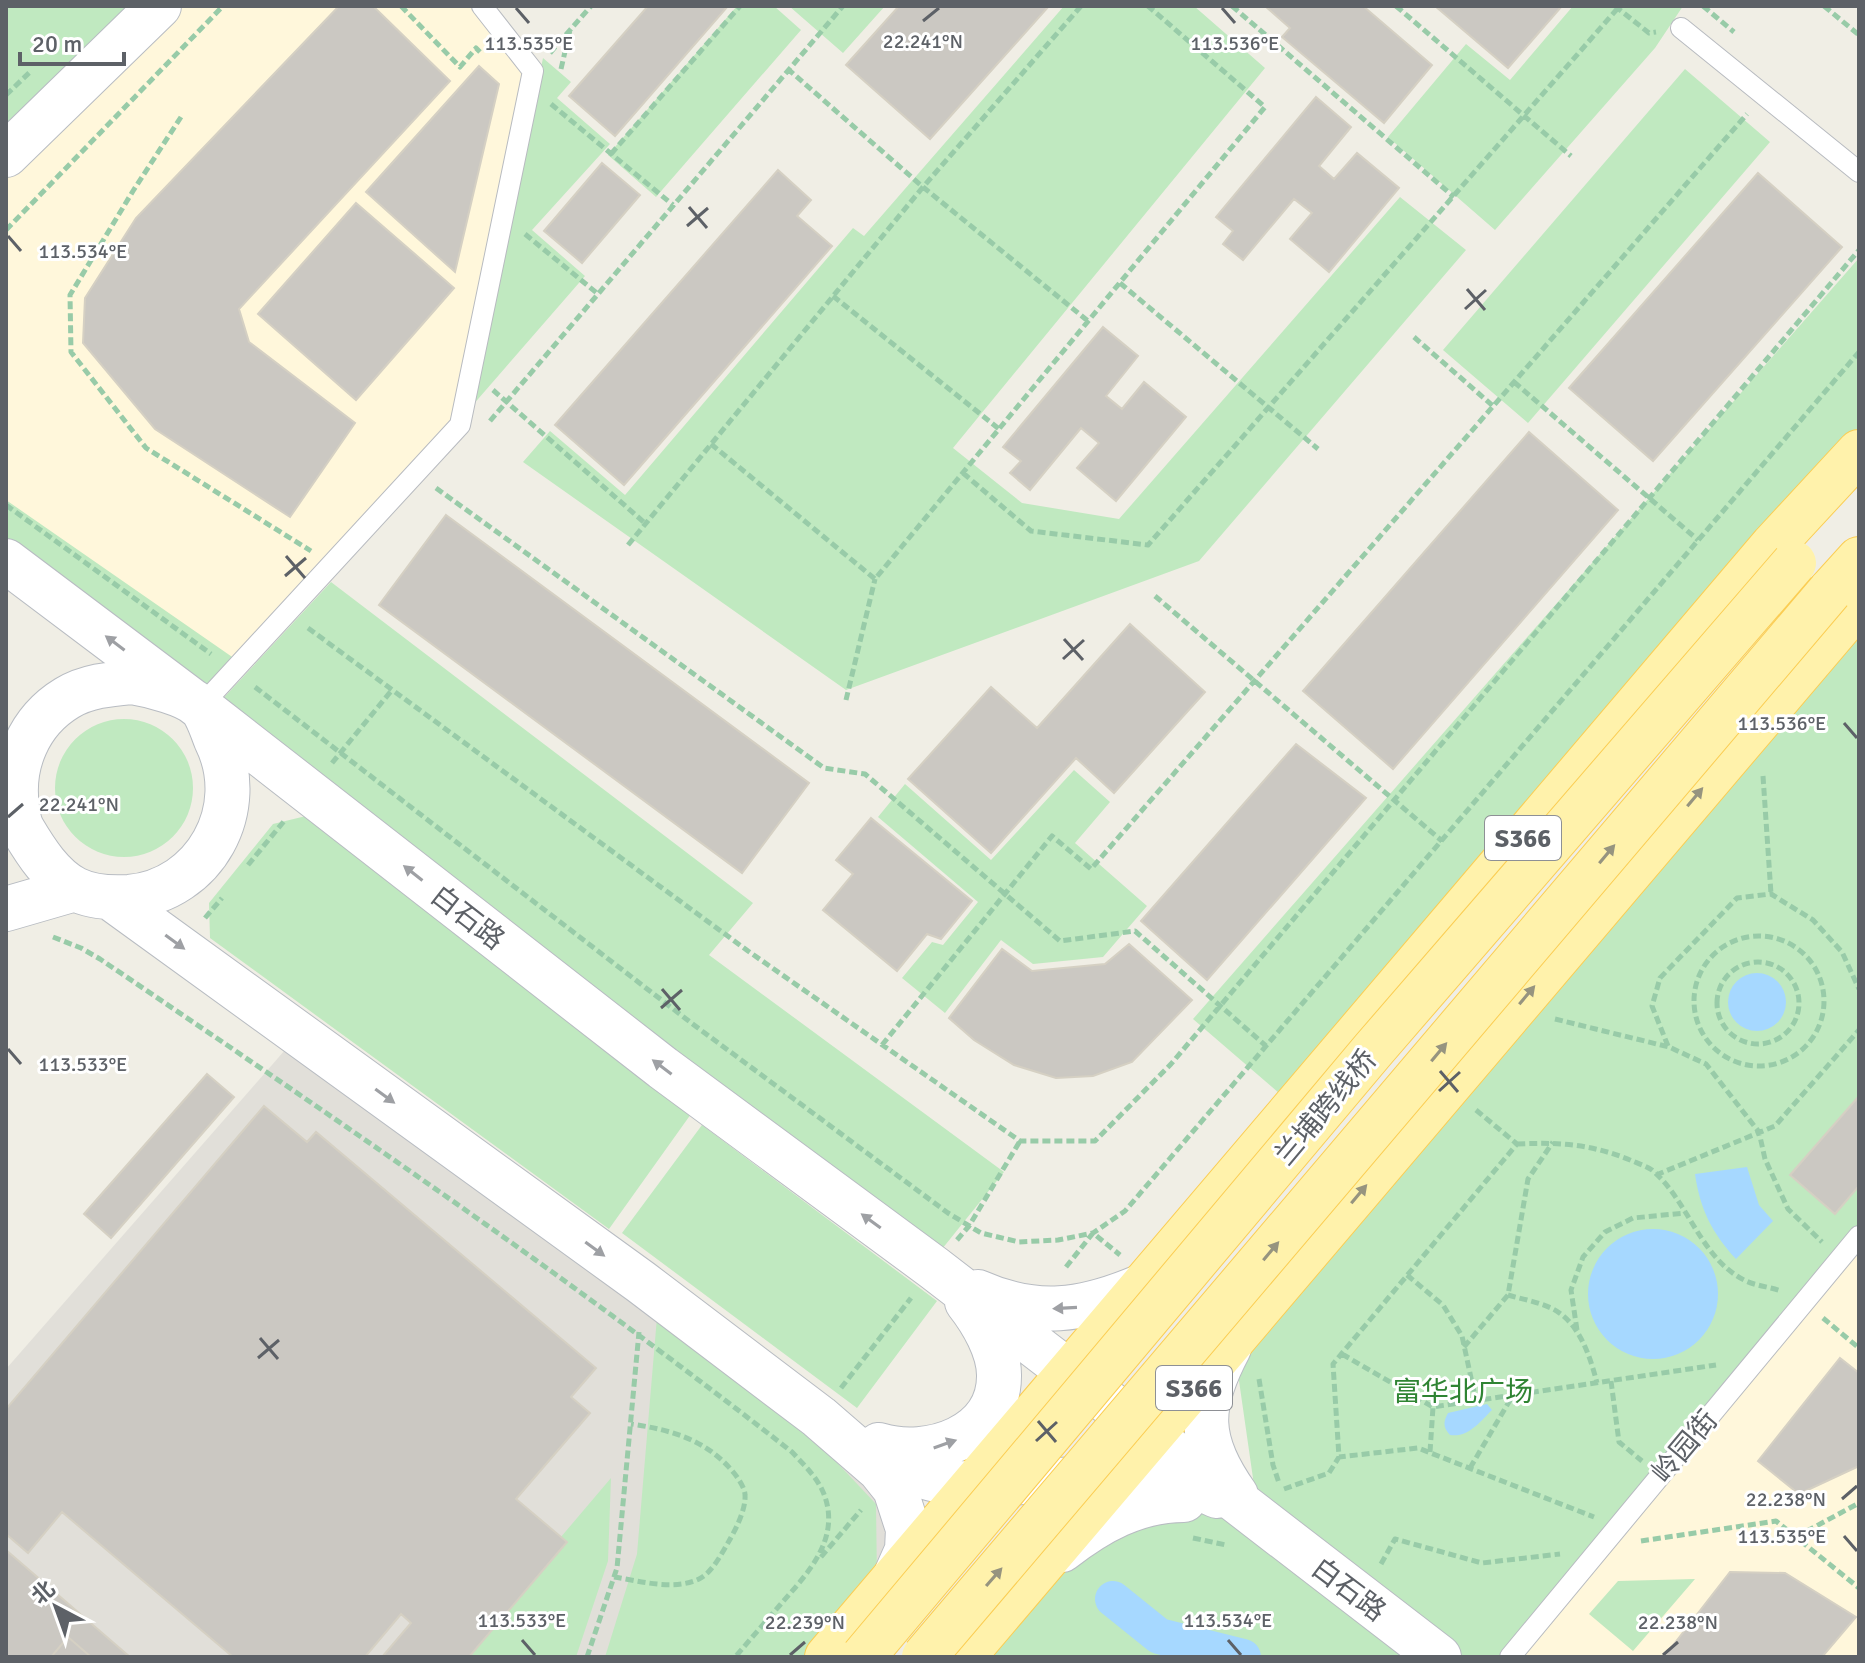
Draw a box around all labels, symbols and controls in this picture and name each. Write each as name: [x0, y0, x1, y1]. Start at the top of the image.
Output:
scale bar: [20, 16, 124, 66]
text: 20 m: [32, 29, 82, 59]
text: 22.241°N: [883, 29, 963, 54]
text: 113.535°E: [485, 31, 573, 56]
text: 113.536°E: [1191, 31, 1279, 56]
text: 113.534°E: [39, 239, 127, 264]
one-way arrow: [105, 636, 126, 652]
text: 113.536°E: [1738, 711, 1826, 736]
one-way arrow: [1686, 787, 1703, 807]
text: 22.241°N: [39, 792, 119, 817]
road number: S366: [1485, 816, 1561, 860]
one-way arrow: [1598, 844, 1615, 864]
one-way arrow: [403, 865, 423, 882]
street label: 白石路: [424, 879, 511, 957]
one-way arrow: [165, 934, 185, 950]
one-way arrow: [1518, 986, 1535, 1006]
street label: 兰埔跨线桥: [1268, 1043, 1384, 1172]
one-way arrow: [1430, 1043, 1447, 1063]
text: 113.533°E: [39, 1052, 127, 1077]
one-way arrow: [652, 1060, 672, 1076]
one-way arrow: [375, 1087, 395, 1103]
one-way arrow: [1350, 1184, 1367, 1204]
one-way arrow: [861, 1214, 882, 1230]
one-way arrow: [585, 1241, 606, 1256]
one-way arrow: [1262, 1241, 1279, 1261]
one-way arrow: [1052, 1301, 1077, 1314]
road number: S366: [1156, 1366, 1232, 1410]
park label: 富华北广场: [1393, 1375, 1533, 1409]
street label: 岭园街: [1645, 1404, 1725, 1490]
one-way arrow: [933, 1438, 957, 1450]
text: 22.238°N: [1746, 1487, 1826, 1512]
text: 113.535°E: [1738, 1524, 1826, 1549]
street label: 白石路: [1305, 1551, 1392, 1629]
north arrow: [16, 1567, 96, 1647]
one-way arrow: [984, 1567, 1002, 1586]
text: 北: [26, 1575, 60, 1610]
text: 113.533°E: [478, 1608, 566, 1633]
text: 113.534°E: [1184, 1608, 1272, 1633]
text: 22.239°N: [765, 1610, 845, 1635]
text: 22.238°N: [1638, 1610, 1718, 1635]

